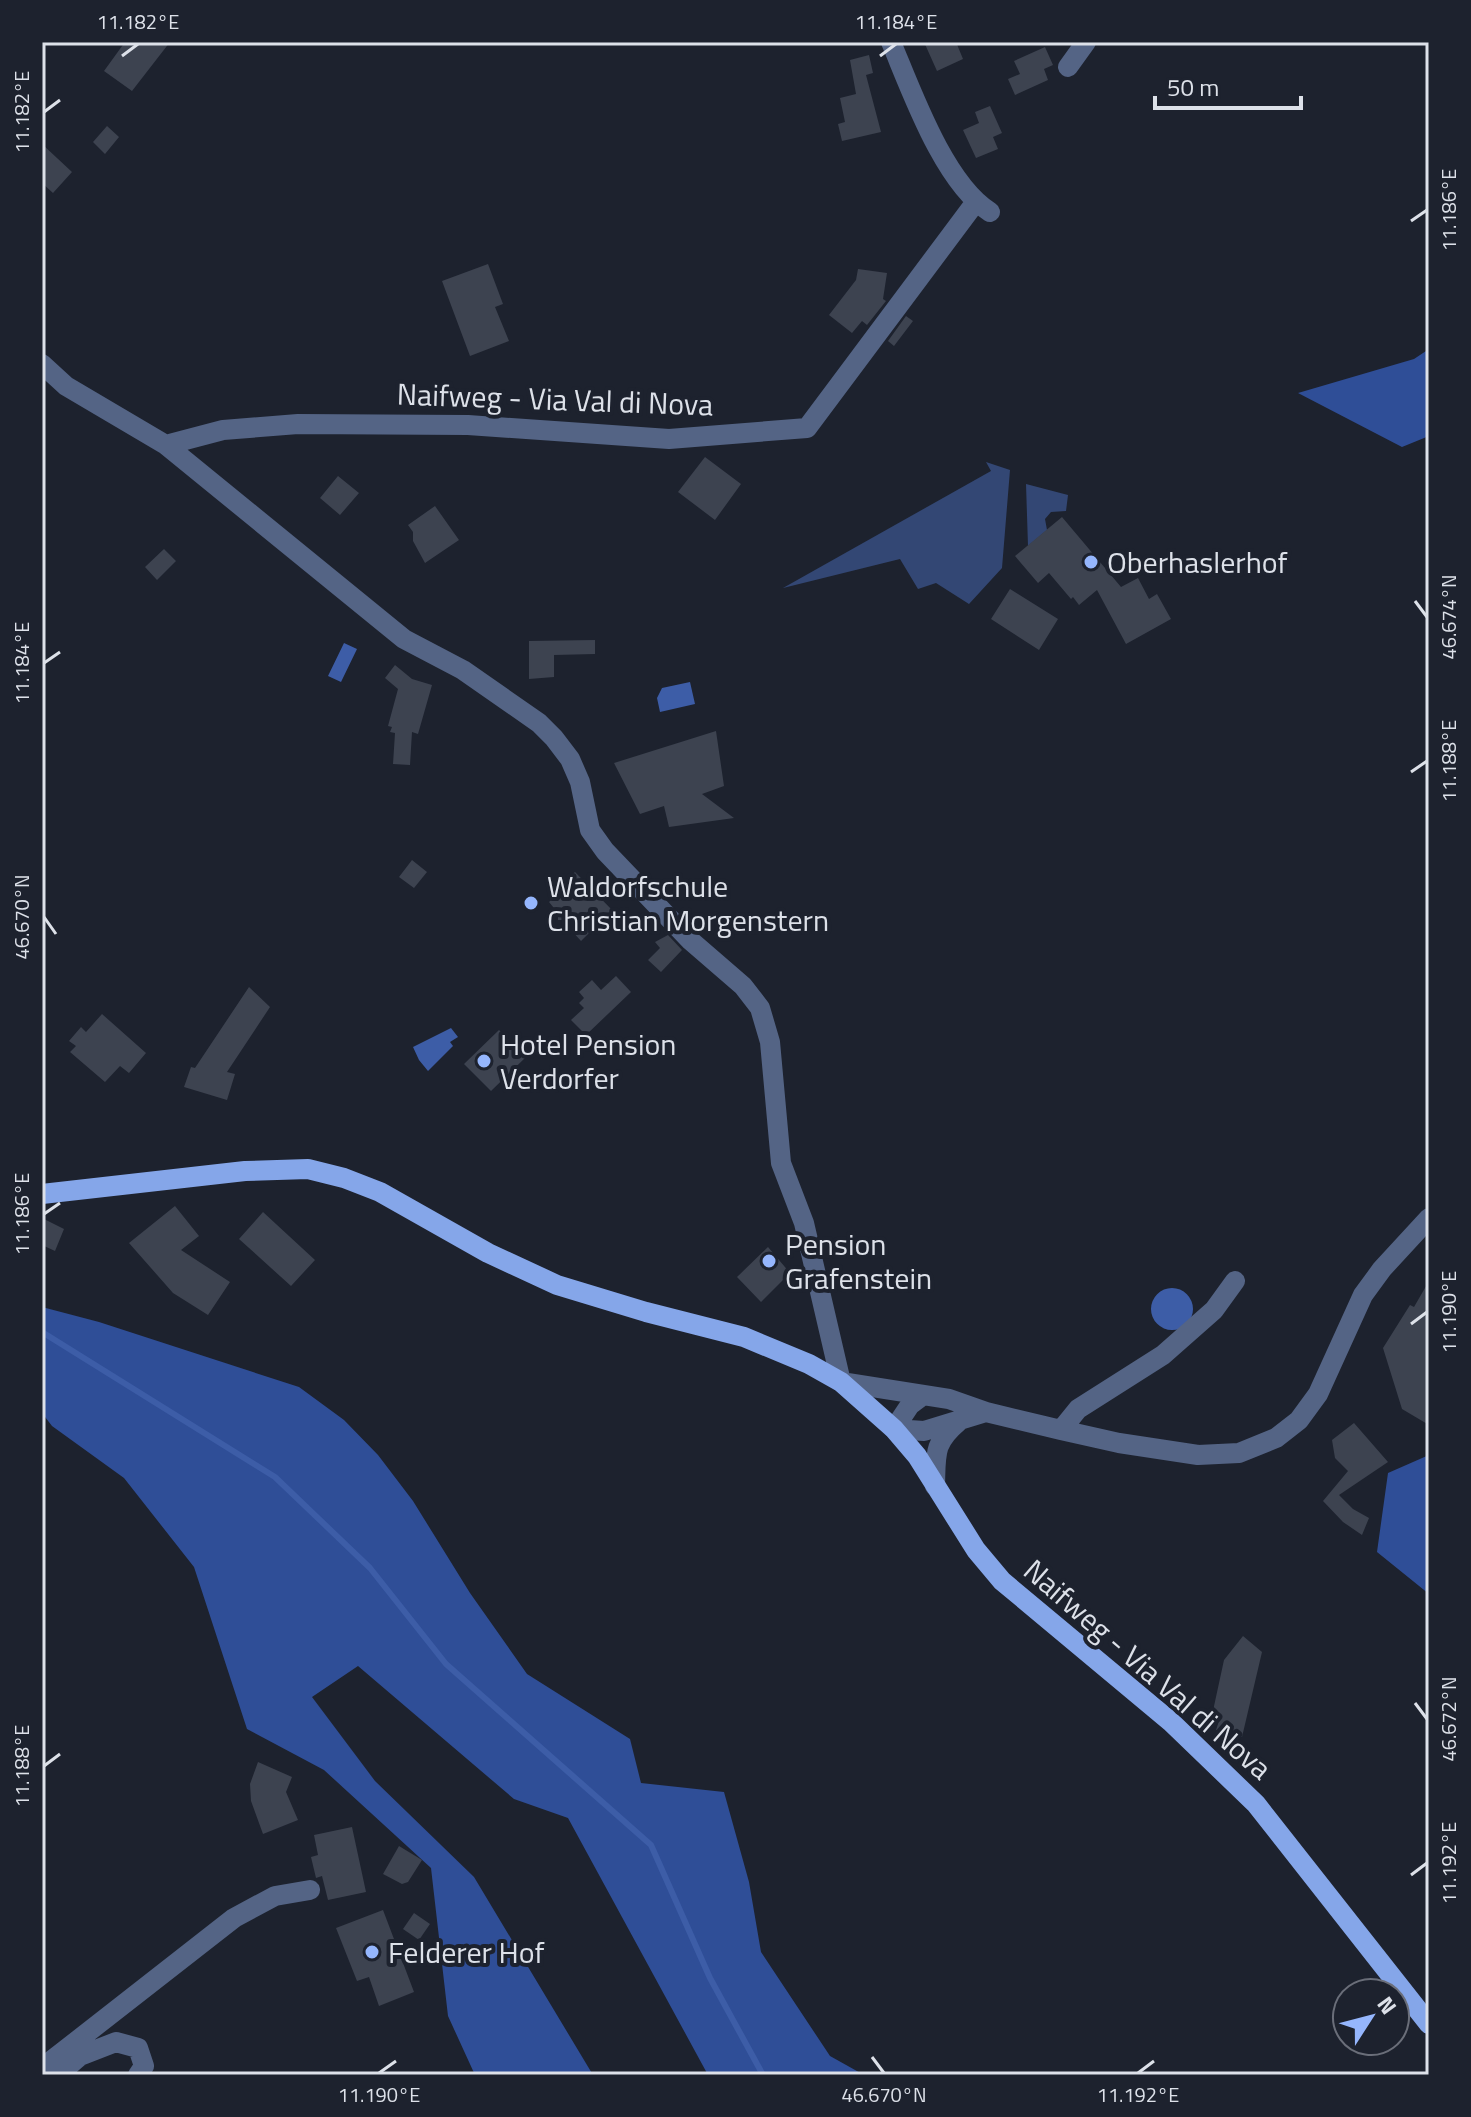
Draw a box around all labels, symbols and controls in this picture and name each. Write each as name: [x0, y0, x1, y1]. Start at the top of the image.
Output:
text: 11.182°E: [97, 6, 179, 37]
text: 11.184°E: [855, 6, 937, 37]
scale bar: [1155, 60, 1301, 110]
text: 50 m: [1167, 69, 1219, 105]
text: 11.182°E: [6, 71, 37, 153]
text: 11.186°E: [1433, 169, 1464, 251]
street label: Naifweg - Via Val di Nova: [396, 370, 714, 428]
place label: Oberhaslerhof: [1107, 539, 1288, 585]
marker: Oberhaslerhof: [1082, 553, 1100, 571]
text: 46.674°N: [1433, 574, 1464, 660]
text: 11.184°E: [6, 622, 37, 704]
text: 11.188°E: [1433, 720, 1464, 802]
place label: Waldorfschule Christian Morgenstern: [547, 863, 829, 943]
text: 46.670°N: [6, 874, 37, 960]
marker: Waldorfschule Christian Morgenstern: [522, 894, 540, 912]
place label: Hotel Pension Verdorfer: [500, 1021, 676, 1101]
marker: Hotel Pension Verdorfer: [475, 1052, 493, 1070]
text: 11.186°E: [6, 1173, 37, 1255]
place label: Pension Grafenstein: [785, 1221, 932, 1301]
marker: Pension Grafenstein: [760, 1252, 778, 1270]
text: 11.190°E: [1433, 1271, 1464, 1353]
street label: Naifweg - Via Val di Nova: [1014, 1548, 1282, 1790]
text: 46.672°N: [1433, 1676, 1464, 1762]
text: 11.188°E: [6, 1725, 37, 1807]
text: 11.192°E: [1433, 1822, 1464, 1904]
place label: Felderer Hof: [388, 1929, 544, 1975]
marker: Felderer Hof: [363, 1943, 381, 1961]
north arrow: [1331, 1977, 1411, 2057]
text: N: [1369, 1989, 1405, 2021]
text: 11.190°E: [338, 2079, 420, 2110]
text: 46.670°N: [841, 2079, 927, 2110]
text: 11.192°E: [1097, 2079, 1179, 2110]

